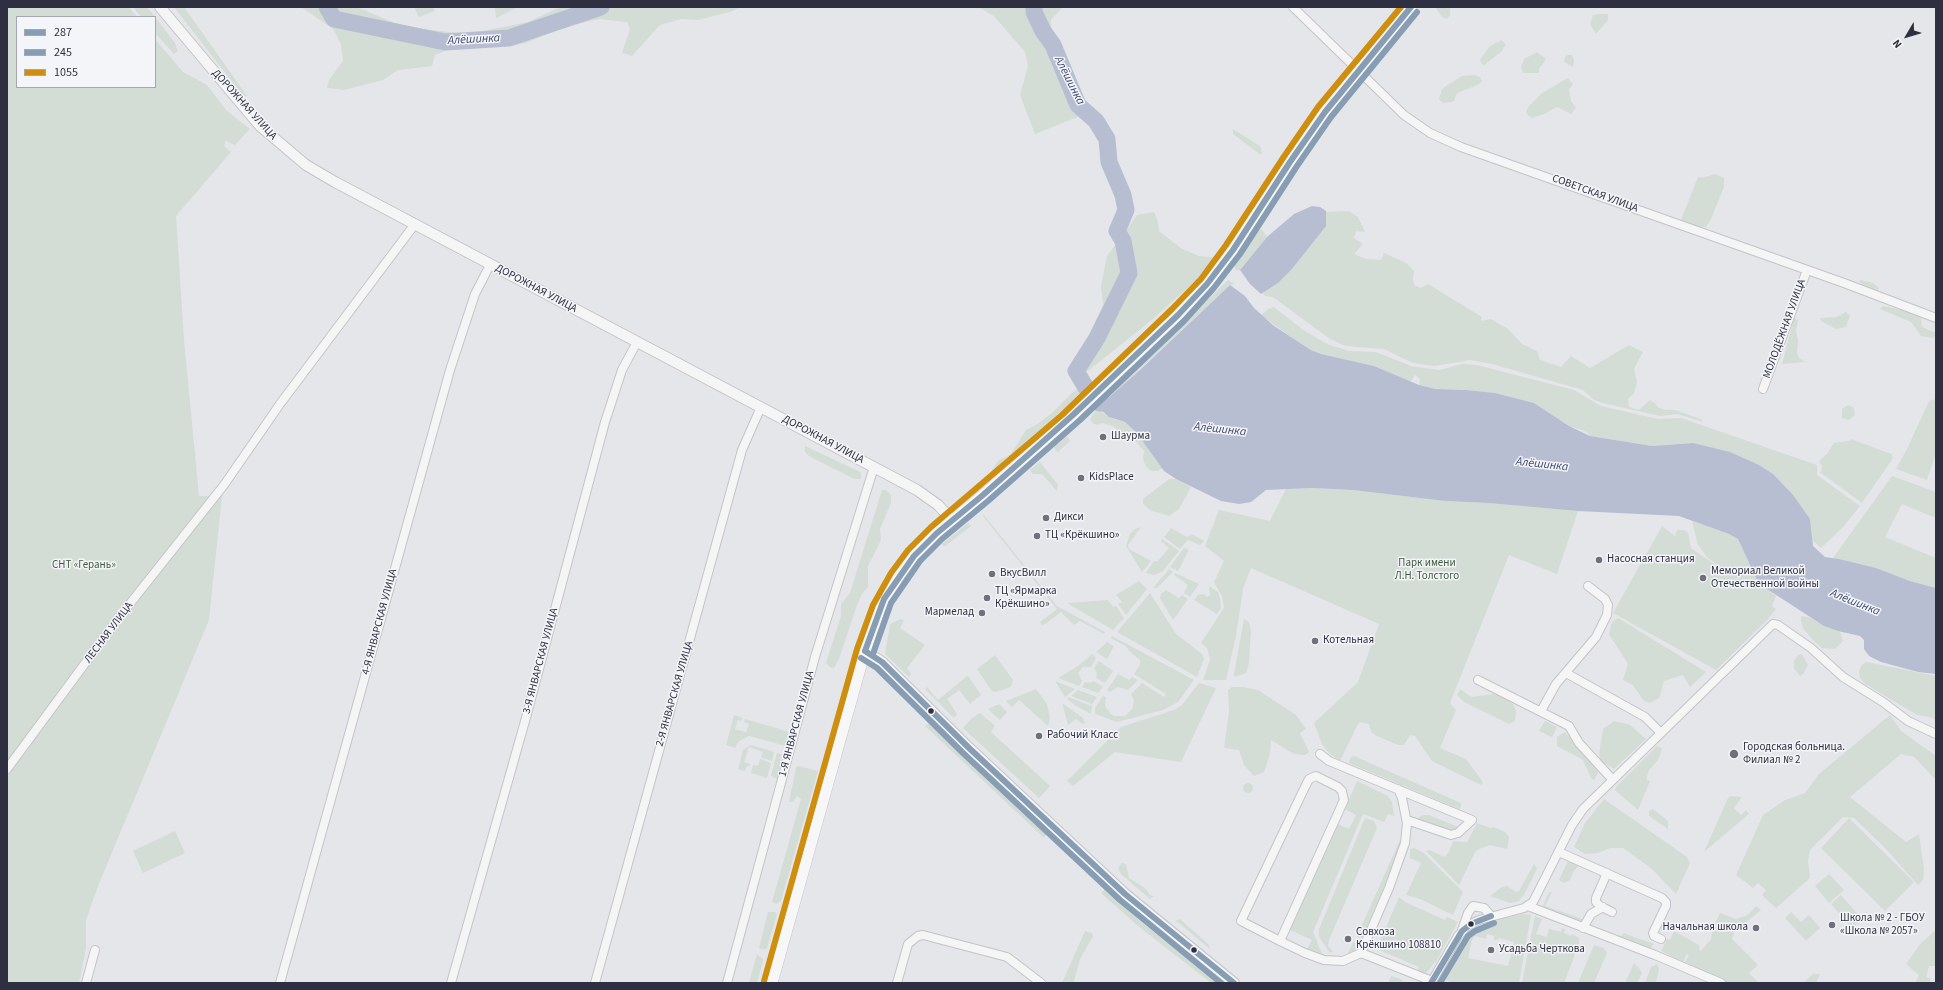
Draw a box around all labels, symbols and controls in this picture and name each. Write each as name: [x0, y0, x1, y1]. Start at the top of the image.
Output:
legend: [16, 16, 156, 88]
north arrow: [1887, 16, 1927, 56]
text: 287: [54, 24, 72, 41]
water label: Алёшинка: [447, 31, 501, 49]
text: N: [1889, 36, 1905, 51]
text: 245: [54, 44, 72, 61]
water label: Алёшинка: [1051, 54, 1087, 108]
text: 1055: [54, 64, 78, 81]
street label: ДОРОЖНАЯ УЛИЦА: [209, 67, 279, 143]
street label: СОВЕТСКАЯ УЛИЦА: [1550, 172, 1640, 216]
street label: ДОРОЖНАЯ УЛИЦА: [493, 262, 579, 316]
street label: МОЛОДЁЖНАЯ УЛИЦА: [1761, 277, 1809, 381]
street label: ДОРОЖНАЯ УЛИЦА: [780, 413, 866, 467]
water label: Алёшинка: [1193, 420, 1247, 440]
place label: Шаурма: [1111, 430, 1150, 444]
marker: Шаурма: [1098, 432, 1108, 442]
water label: Алёшинка: [1515, 455, 1569, 475]
place label: KidsPlace: [1089, 471, 1134, 485]
marker: KidsPlace: [1076, 473, 1086, 483]
place label: Дикси: [1054, 511, 1084, 525]
marker: Дикси: [1041, 513, 1051, 523]
place label: ТЦ «Крёкшино»: [1045, 529, 1120, 543]
marker: ТЦ «Крёкшино»: [1032, 531, 1042, 541]
place label: Насосная станция: [1607, 553, 1695, 567]
marker: Насосная станция: [1594, 555, 1604, 565]
park label: Парк имени Л.Н. Толстого: [1395, 557, 1459, 583]
park label: СНТ «Герань»: [52, 559, 116, 573]
place label: Мемориал Великой Отечественной войны: [1711, 565, 1819, 591]
place label: ВкусВилл: [1000, 567, 1046, 581]
street label: 4-Я ЯНВАРСКАЯ УЛИЦА: [360, 568, 400, 676]
marker: ВкусВилл: [987, 569, 997, 579]
marker: Мемориал Великой Отечественной войны: [1698, 573, 1708, 583]
place label: ТЦ «Ярмарка Крёкшино»: [995, 585, 1057, 611]
water label: Алёшинка: [1828, 587, 1882, 619]
marker: ТЦ «Ярмарка Крёкшино»: [982, 593, 992, 603]
street label: ЛЕСНАЯ УЛИЦА: [82, 600, 136, 666]
place label: Мармелад: [925, 606, 974, 620]
street label: 3-Я ЯНВАРСКАЯ УЛИЦА: [521, 607, 561, 715]
marker: Мармелад: [977, 608, 987, 618]
place label: Котельная: [1323, 634, 1374, 648]
marker: Котельная: [1310, 636, 1320, 646]
street label: 2-Я ЯНВАРСКАЯ УЛИЦА: [654, 640, 696, 748]
street label: 1-Я ЯНВАРСКАЯ УЛИЦА: [777, 670, 817, 778]
unlabelled marker: [926, 706, 936, 716]
place label: Рабочий Класс: [1047, 729, 1118, 743]
marker: Рабочий Класс: [1034, 731, 1044, 741]
place label: Городская больница. Филиал № 2: [1743, 741, 1845, 767]
marker: Городская больница. Филиал № 2: [1728, 748, 1740, 760]
place label: Школа № 2 - ГБОУ «Школа № 2057»: [1840, 912, 1925, 938]
unlabelled marker: [1466, 919, 1476, 929]
marker: Школа № 2 - ГБОУ «Школа № 2057»: [1827, 920, 1837, 930]
place label: Начальная школа: [1662, 921, 1748, 935]
marker: Начальная школа: [1751, 923, 1761, 933]
place label: Совхоза Крёкшино 108810: [1356, 926, 1441, 952]
marker: Совхоза Крёкшино 108810: [1343, 934, 1353, 944]
place label: Усадьба Черткова: [1499, 943, 1585, 957]
unlabelled marker: [1189, 945, 1199, 955]
marker: Усадьба Черткова: [1486, 945, 1496, 955]

